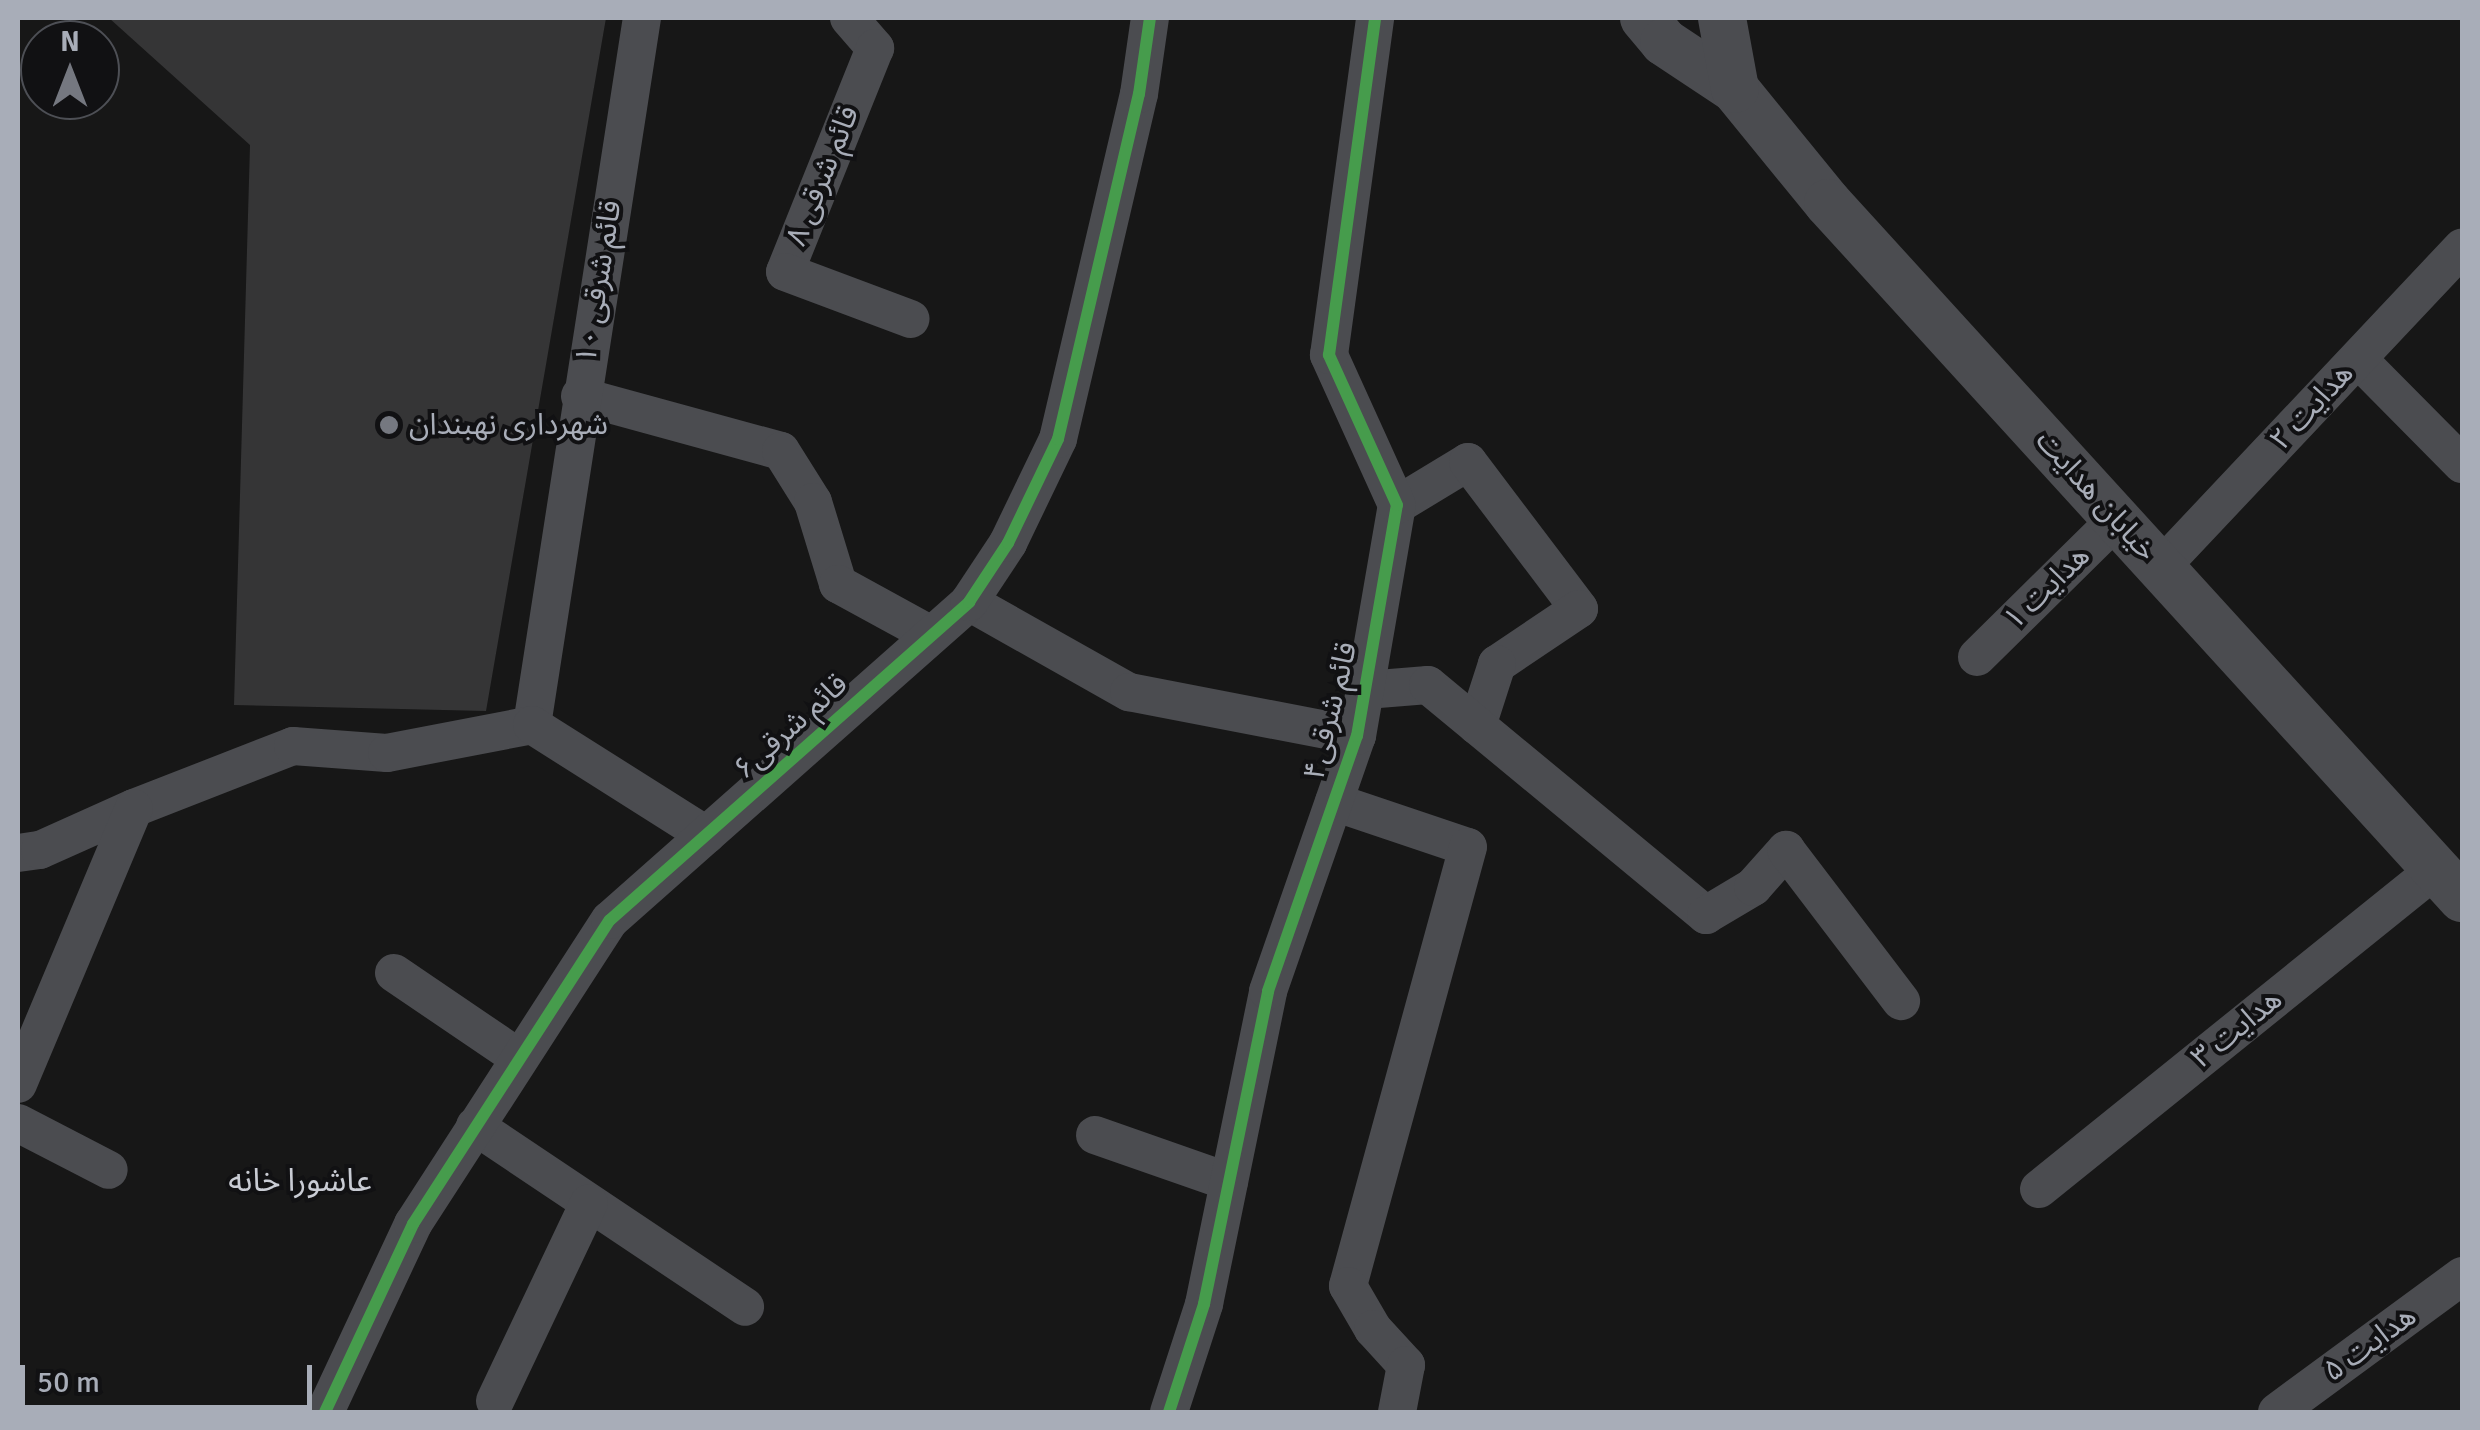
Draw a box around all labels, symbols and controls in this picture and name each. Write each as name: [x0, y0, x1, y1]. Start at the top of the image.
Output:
north arrow: [20, 20, 120, 120]
text: N: [60, 25, 80, 59]
street label: قائم شرقی ۸: [779, 101, 867, 251]
street label: قائم شرقی ۱۰: [568, 198, 630, 366]
street label: هدایت ۲: [2263, 356, 2361, 458]
place label: شهرداری نهبندان: [409, 407, 608, 443]
marker: شهرداری نهبندان: [378, 414, 400, 436]
street label: خیابان هدایت: [2028, 423, 2164, 569]
street label: هدایت ۱: [1996, 538, 2098, 638]
street label: ۴قائم شرقی: [1297, 638, 1365, 784]
street label: ۶قائم شرقی: [727, 667, 855, 787]
street label: هدایت ۳: [2185, 982, 2289, 1076]
district label: عاشورا خانه: [228, 1162, 372, 1200]
street label: هدایت ۵: [2317, 1298, 2423, 1390]
scale bar: [25, 1345, 318, 1407]
text: 50 m: [37, 1364, 100, 1401]

